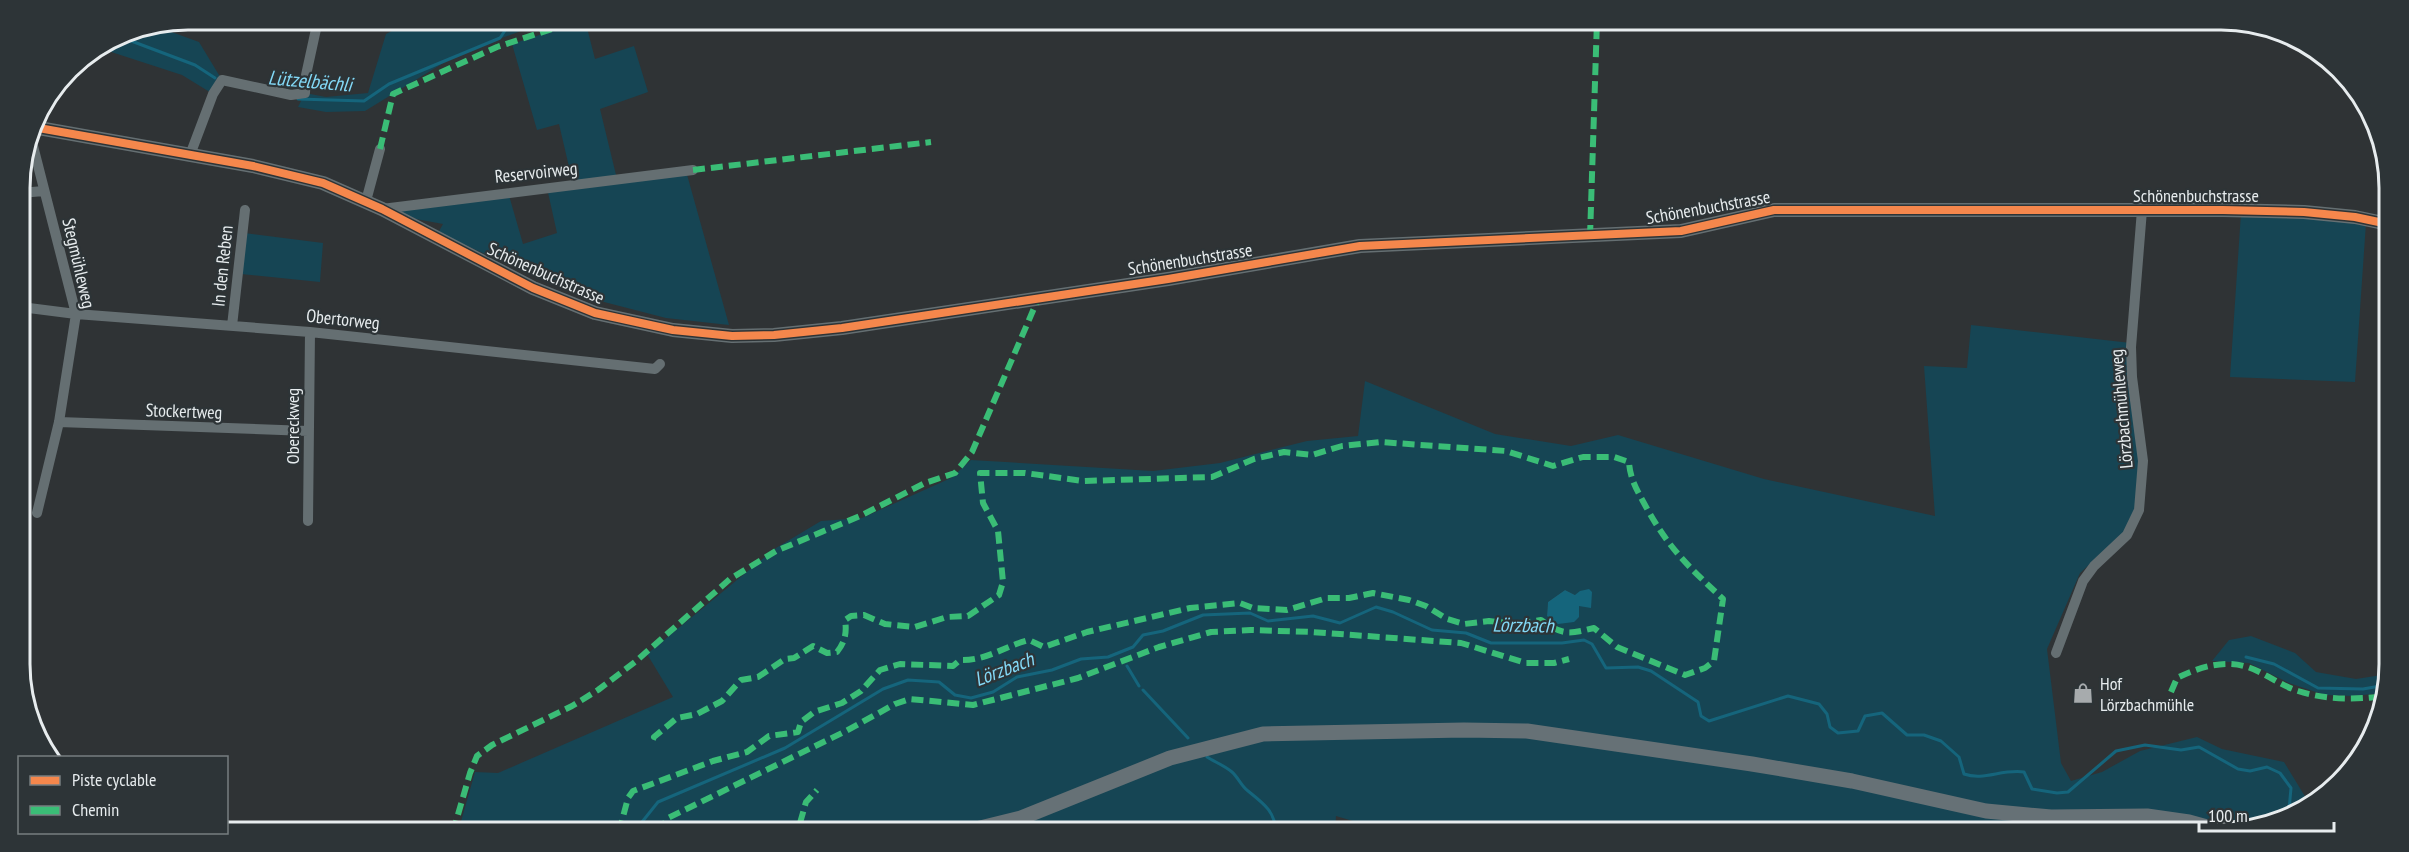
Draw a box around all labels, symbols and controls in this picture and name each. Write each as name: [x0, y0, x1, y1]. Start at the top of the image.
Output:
water label: Lützelbächli: [267, 64, 356, 98]
street label: Reservoirweg: [494, 156, 578, 188]
street label: Schönenbuchstrasse: [2133, 184, 2259, 207]
street label: Schönenbuchstrasse: [1644, 185, 1772, 229]
street label: Stegmühleweg: [57, 216, 101, 310]
street label: In den Reben: [206, 224, 238, 308]
street label: Schönenbuchstrasse: [484, 237, 608, 309]
street label: Schönenbuchstrasse: [1126, 238, 1254, 280]
street label: Obertorweg: [305, 304, 381, 334]
street label: Lörzbachmühleweg: [2104, 348, 2138, 470]
street label: Obereckweg: [281, 388, 304, 464]
street label: Stockertweg: [145, 398, 223, 424]
water label: Lörzbach: [1492, 611, 1555, 639]
water label: Lörzbach: [971, 645, 1038, 692]
place label: Hof Lörzbachmühle: [2100, 672, 2194, 716]
shop icon: Hof Lörzbachmühle: [2071, 681, 2095, 705]
legend: [18, 756, 228, 834]
text: Piste cyclable: [72, 768, 156, 791]
scale bar: [2199, 795, 2334, 833]
text: Chemin: [72, 798, 119, 821]
text: 100 m: [2208, 804, 2248, 827]

